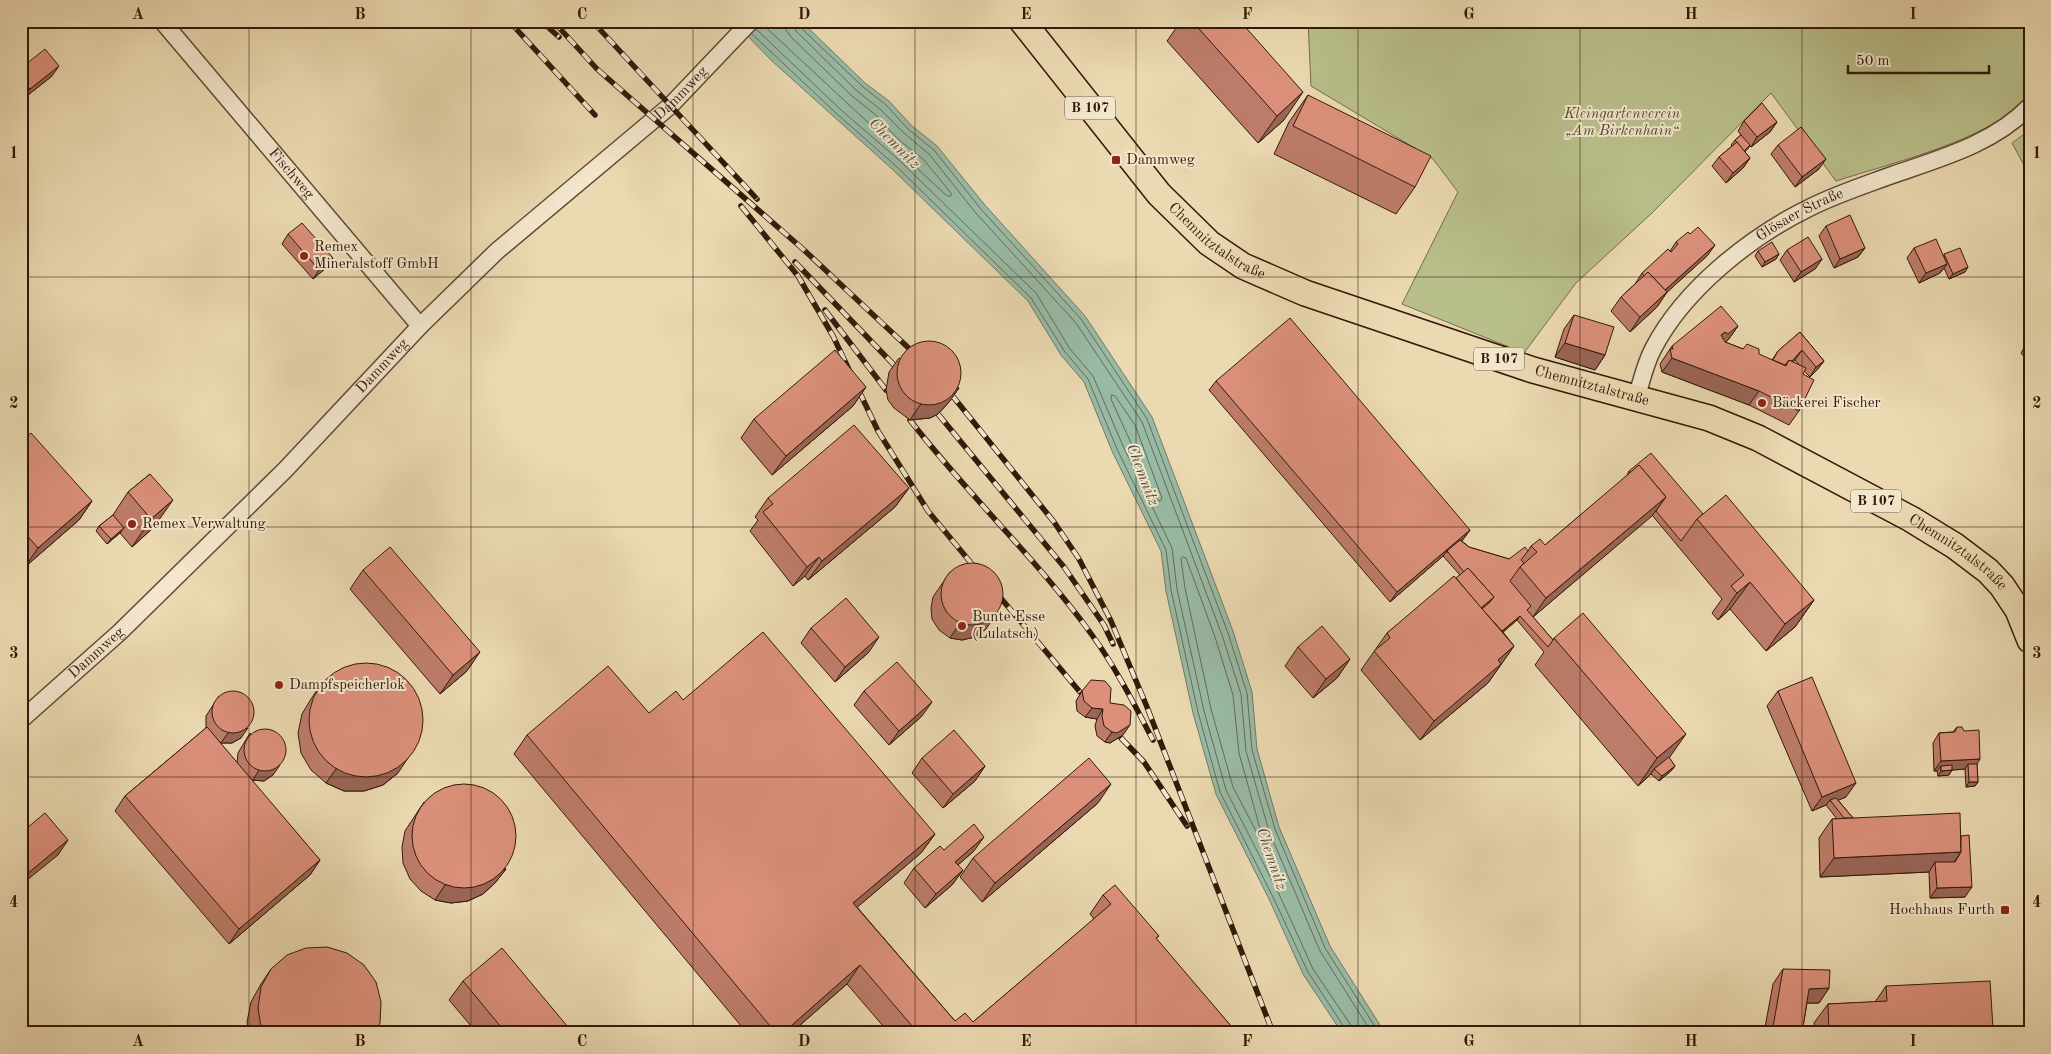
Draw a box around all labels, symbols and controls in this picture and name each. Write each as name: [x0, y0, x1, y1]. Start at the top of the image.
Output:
text: A: [132, 7, 144, 23]
text: B: [354, 7, 366, 23]
text: C: [577, 7, 587, 23]
text: D: [798, 7, 810, 23]
text: E: [1020, 7, 1032, 23]
text: F: [1242, 7, 1253, 23]
text: G: [1463, 7, 1475, 23]
text: H: [1684, 7, 1698, 23]
text: I: [1909, 7, 1917, 23]
scale bar: [1848, 42, 1990, 74]
text: 50 m: [1856, 54, 1890, 69]
street label: Dammweg: [652, 64, 711, 123]
road number: B 107: [1065, 96, 1115, 120]
park label: Kleingartenverein „Am Birkenhain“: [1563, 107, 1680, 139]
water label: Chemnitz: [865, 115, 923, 173]
street label: Fischweg: [266, 145, 317, 202]
text: 1: [9, 146, 19, 162]
text: 1: [2032, 146, 2042, 162]
place label: Dammweg: [1126, 153, 1195, 168]
marker: Dammweg: [1110, 154, 1122, 166]
street label: Glösaer Straße: [1753, 186, 1846, 244]
street label: Chemnitztalstraße: [1165, 200, 1267, 282]
place label: Remex Mineralstoff GmbH: [314, 240, 439, 272]
marker: Remex Mineralstoff GmbH: [298, 250, 310, 262]
street label: Dammweg: [353, 336, 411, 396]
road number: B 107: [1474, 348, 1524, 370]
street label: Chemnitztalstraße: [1533, 363, 1651, 409]
text: 2: [9, 396, 19, 412]
place label: Bäckerei Fischer: [1772, 396, 1881, 411]
text: 2: [2032, 396, 2042, 412]
marker: Bäckerei Fischer: [1756, 397, 1768, 409]
water label: Chemnitz: [1123, 442, 1161, 508]
road number: B 107: [1851, 490, 1901, 512]
street label: Chemnitztalstraße: [1906, 512, 2010, 593]
place label: Remex Verwaltung: [142, 517, 266, 532]
marker: Remex Verwaltung: [126, 518, 138, 530]
place label: Bunte Esse (Lulatsch): [972, 610, 1045, 642]
marker: Bunte Esse (Lulatsch): [956, 620, 968, 632]
street label: Dammweg: [66, 624, 127, 681]
text: 3: [9, 646, 19, 662]
text: 3: [2032, 646, 2042, 662]
place label: Dampfspeicherlok: [289, 678, 405, 693]
marker: Dampfspeicherlok: [273, 679, 285, 691]
water label: Chemnitz: [1253, 826, 1289, 892]
text: 4: [9, 895, 19, 911]
text: 4: [2032, 895, 2042, 911]
place label: Hochhaus Furth: [1889, 903, 1995, 918]
marker: Hochhaus Furth: [1999, 904, 2011, 916]
text: A: [132, 1034, 144, 1050]
text: B: [354, 1034, 366, 1050]
text: C: [577, 1034, 587, 1050]
text: D: [798, 1034, 810, 1050]
text: E: [1020, 1034, 1032, 1050]
text: F: [1242, 1034, 1253, 1050]
text: G: [1463, 1034, 1475, 1050]
text: H: [1684, 1034, 1698, 1050]
text: I: [1909, 1034, 1917, 1050]

